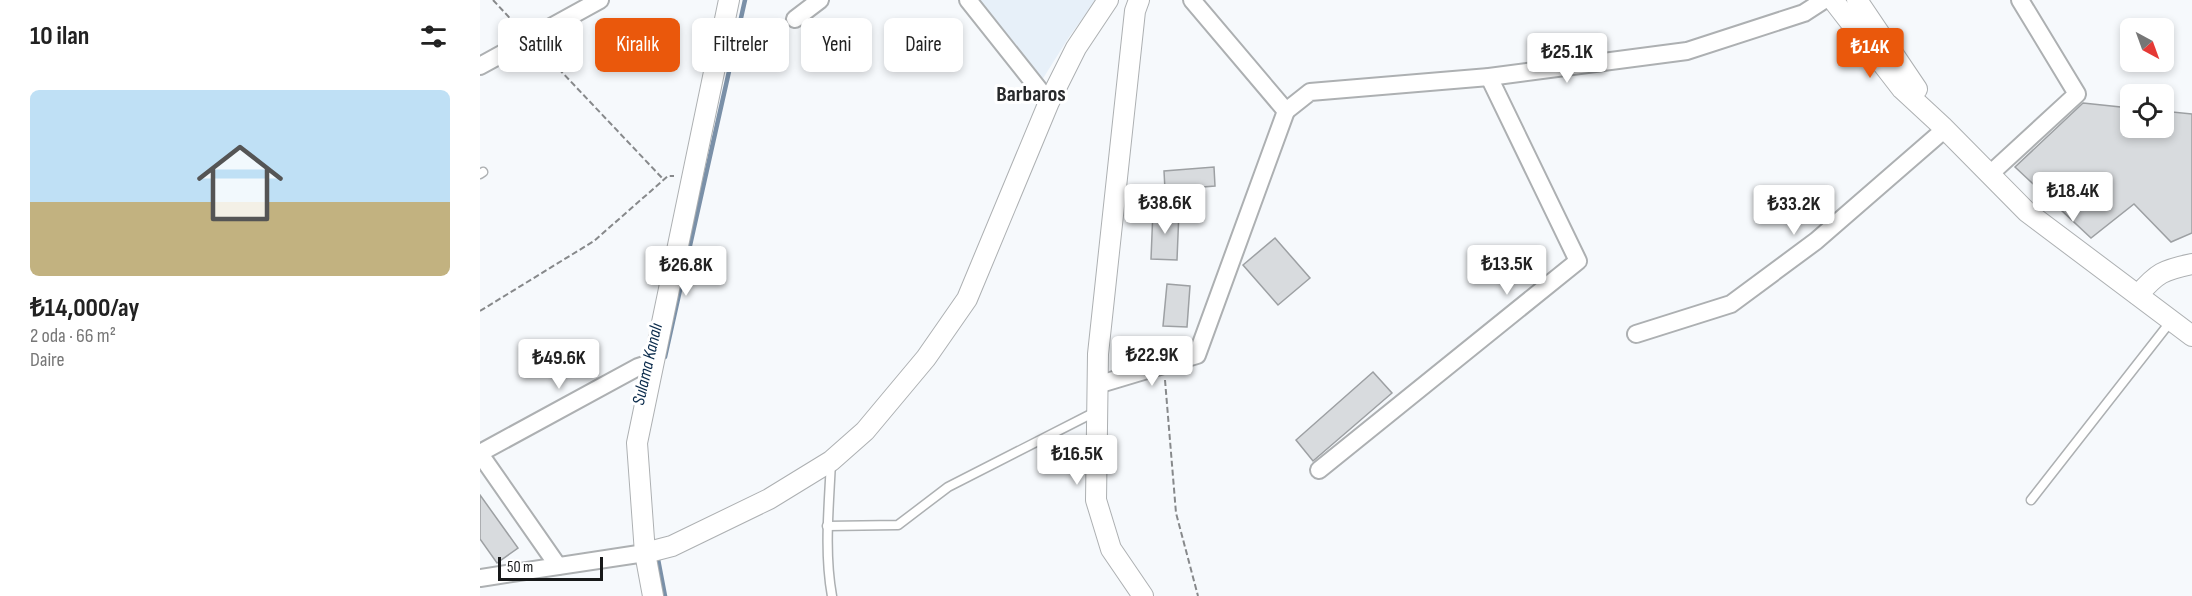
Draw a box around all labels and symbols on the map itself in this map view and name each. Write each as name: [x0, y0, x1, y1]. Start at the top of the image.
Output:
north arrow: [2120, 18, 2174, 72]
pin: ₺14K: [1834, 28, 1906, 79]
pin: ₺25.1K: [1518, 33, 1616, 84]
district label: Barbaros: [996, 81, 1066, 108]
pin: ₺18.4K: [2024, 172, 2122, 223]
pin: ₺38.6K: [1116, 184, 1214, 235]
pin: ₺33.2K: [1745, 185, 1843, 236]
pin: ₺13.5K: [1458, 245, 1556, 296]
pin: ₺26.8K: [637, 246, 735, 297]
water label: Sulama Kanalı: [628, 320, 667, 407]
pin: ₺22.9K: [1103, 336, 1201, 387]
pin: ₺49.6K: [510, 339, 608, 390]
pin: ₺16.5K: [1028, 435, 1126, 486]
scale bar: [498, 554, 603, 582]

